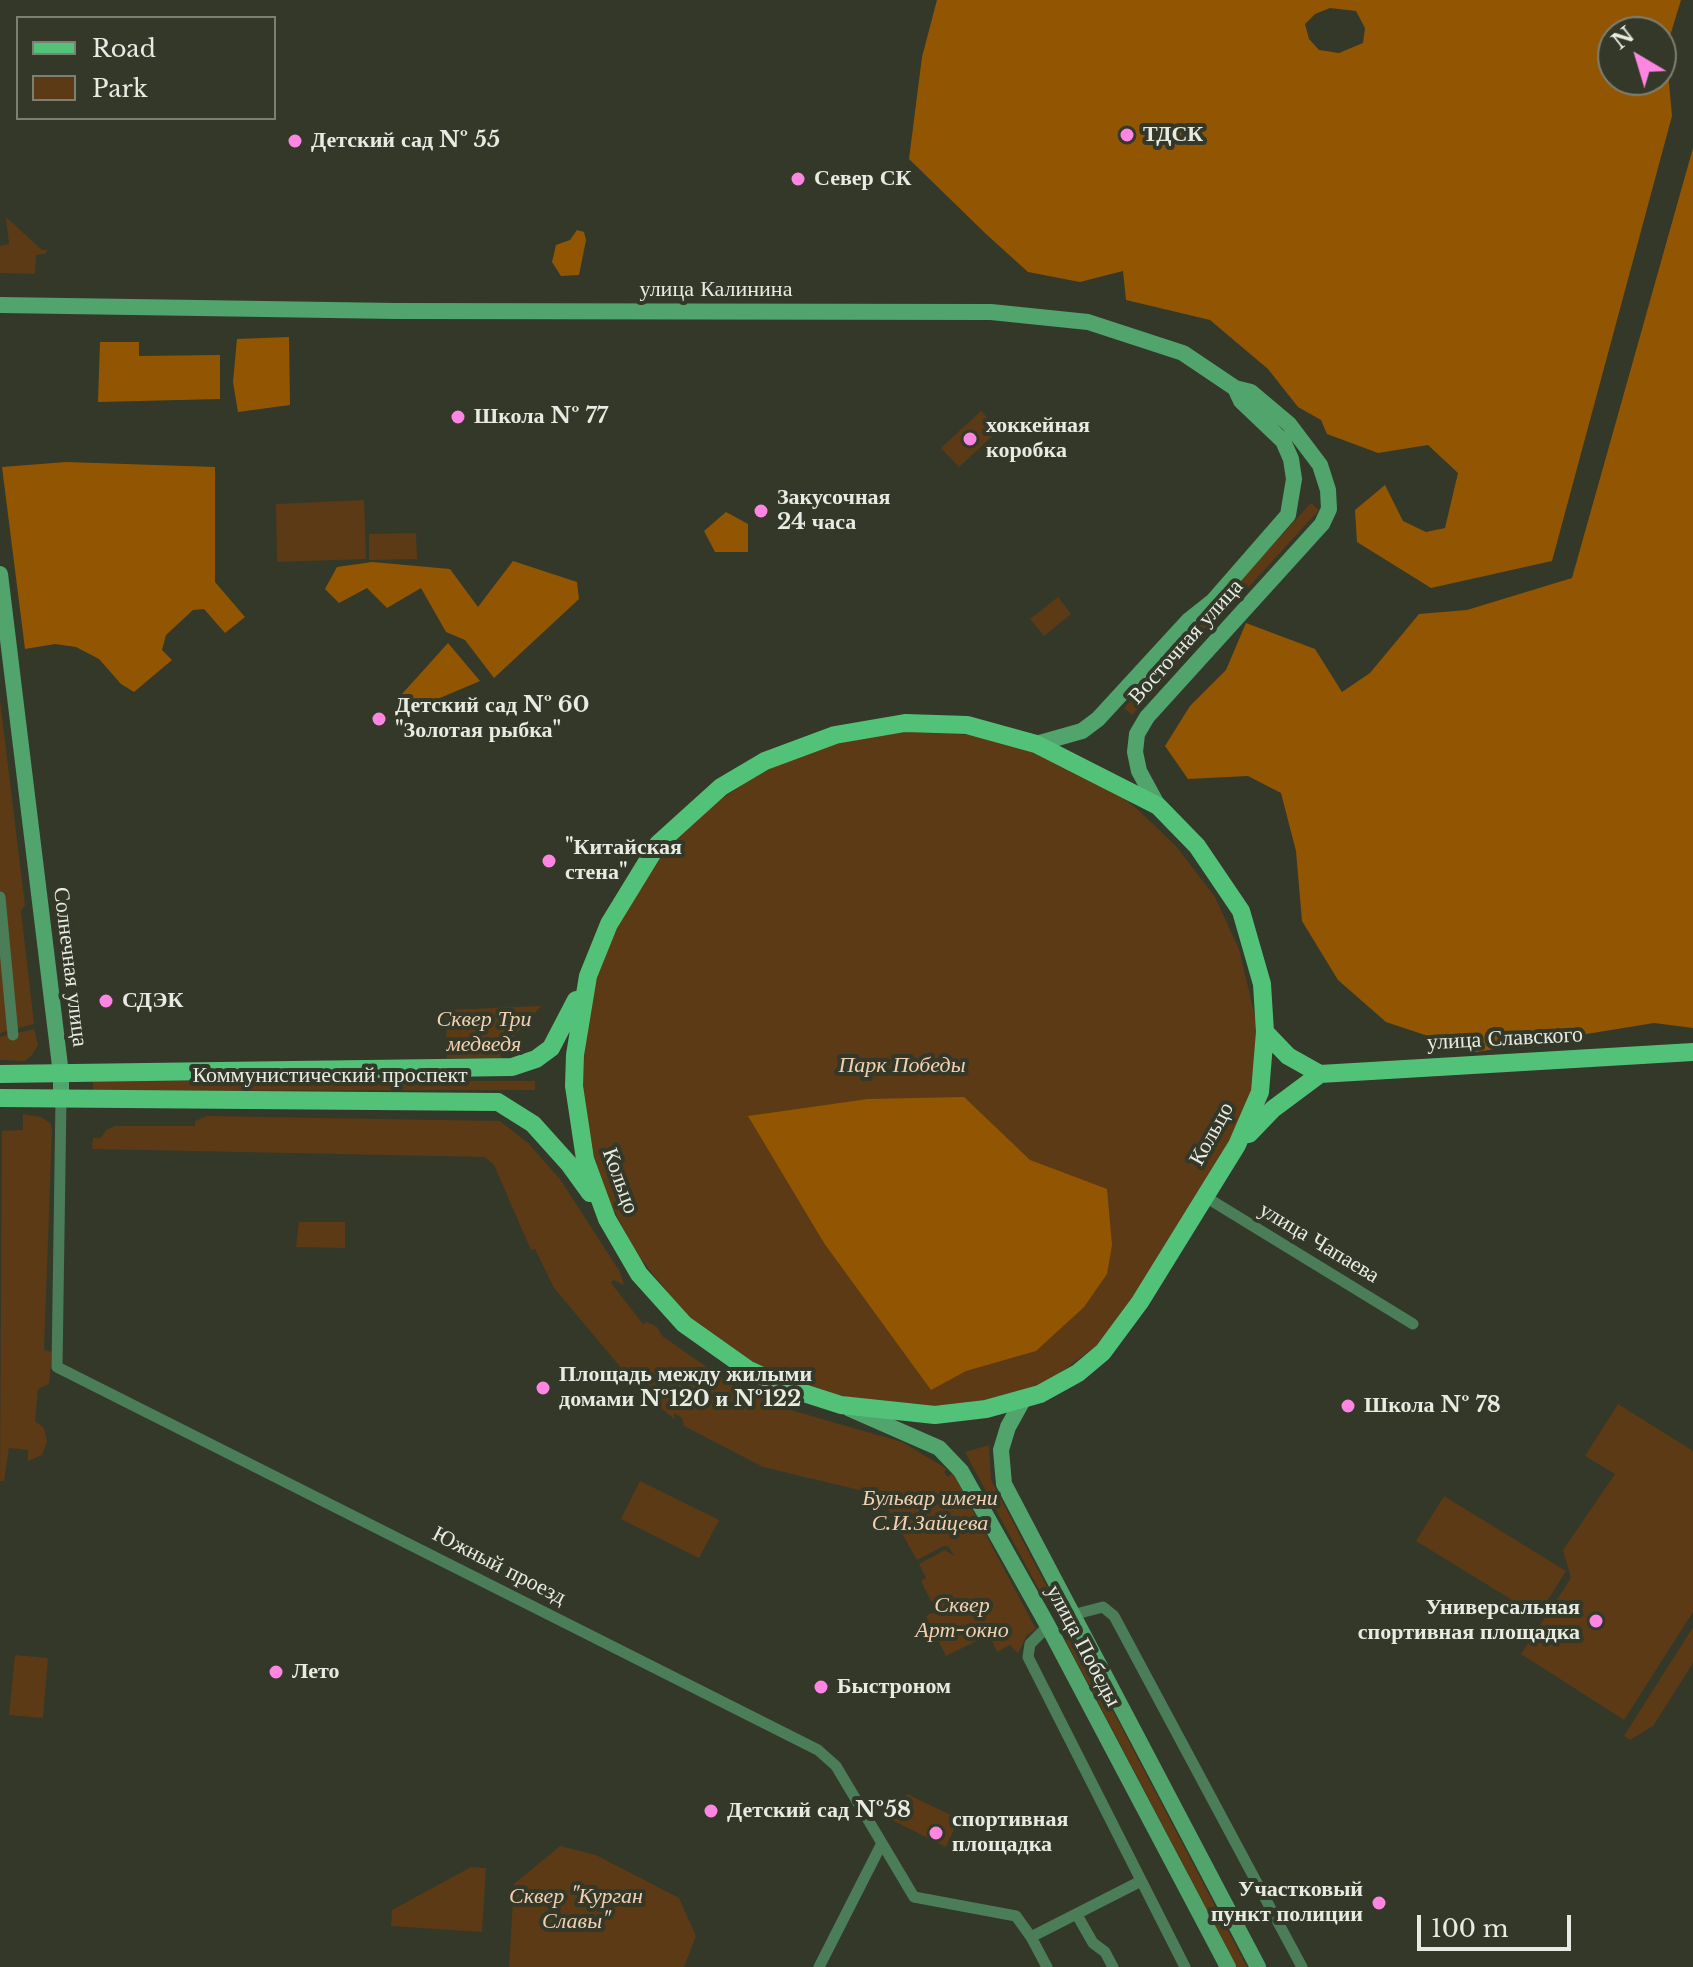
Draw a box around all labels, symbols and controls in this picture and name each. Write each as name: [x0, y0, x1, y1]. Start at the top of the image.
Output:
legend: [16, 16, 276, 120]
north arrow: [1597, 16, 1677, 96]
text: N: [1607, 21, 1640, 55]
text: Road: [92, 34, 156, 63]
text: Park: [92, 74, 148, 103]
place label: ТДСК: [1143, 122, 1203, 148]
marker: ТДСК: [1118, 126, 1136, 144]
place label: Детский сад № 55: [311, 128, 500, 154]
marker: Детский сад № 55: [286, 132, 304, 150]
place label: Север СК: [814, 166, 911, 192]
marker: Север СК: [789, 170, 807, 188]
street label: улица Калинина: [640, 277, 792, 303]
place label: Школа № 77: [474, 404, 608, 430]
marker: Школа № 77: [449, 408, 467, 426]
place label: хоккейная коробка: [986, 413, 1090, 464]
marker: хоккейная коробка: [961, 430, 979, 448]
place label: Закусочная 24 часа: [777, 485, 890, 536]
marker: Закусочная 24 часа: [752, 502, 770, 520]
street label: Восточная улица: [1123, 574, 1249, 710]
place label: Детский сад № 60 "Золотая рыбка": [395, 693, 589, 744]
marker: Детский сад № 60 "Золотая рыбка": [370, 710, 388, 728]
place label: "Китайская стена": [565, 835, 682, 886]
marker: "Китайская стена": [540, 852, 558, 870]
street label: Солнечная улица: [47, 886, 93, 1048]
place label: СДЭК: [122, 988, 183, 1014]
marker: СДЭК: [97, 992, 115, 1010]
park label: Сквер Три медведя: [436, 1007, 532, 1058]
street label: улица Славского: [1426, 1022, 1584, 1056]
park label: Парк Победы: [838, 1053, 966, 1079]
street label: Коммунистический проспект: [192, 1063, 468, 1089]
street label: Кольцо: [1184, 1098, 1240, 1170]
street label: Кольцо: [596, 1145, 644, 1217]
street label: улица Чапаева: [1254, 1197, 1384, 1289]
place label: Площадь между жилыми домами №120 и №122: [559, 1362, 812, 1414]
marker: Площадь между жилыми домами №120 и №122: [534, 1379, 552, 1397]
place label: Школа № 78: [1364, 1393, 1501, 1419]
marker: Школа № 78: [1339, 1397, 1357, 1415]
park label: Бульвар имени С.И.Зайцева: [862, 1486, 998, 1538]
street label: Южный проезд: [428, 1521, 570, 1611]
street label: улица Победы: [1040, 1581, 1126, 1711]
park label: Сквер Арт-окно: [915, 1593, 1009, 1644]
place label: Универсальная спортивная площадка: [1358, 1595, 1580, 1646]
marker: Универсальная спортивная площадка: [1587, 1612, 1605, 1630]
place label: Лето: [292, 1659, 340, 1685]
marker: Лето: [267, 1663, 285, 1681]
place label: Быстроном: [837, 1674, 951, 1700]
marker: Быстроном: [812, 1678, 830, 1696]
place label: Детский сад №58: [727, 1798, 911, 1824]
marker: Детский сад №58: [702, 1802, 720, 1820]
place label: спортивная площадка: [952, 1807, 1068, 1858]
marker: спортивная площадка: [927, 1824, 945, 1842]
place label: Участковый пункт полиции: [1211, 1877, 1363, 1928]
park label: Сквер "Курган Славы": [509, 1884, 643, 1936]
marker: Участковый пункт полиции: [1370, 1894, 1388, 1912]
scale bar: [1421, 1899, 1575, 1949]
text: 100 m: [1431, 1914, 1509, 1943]

